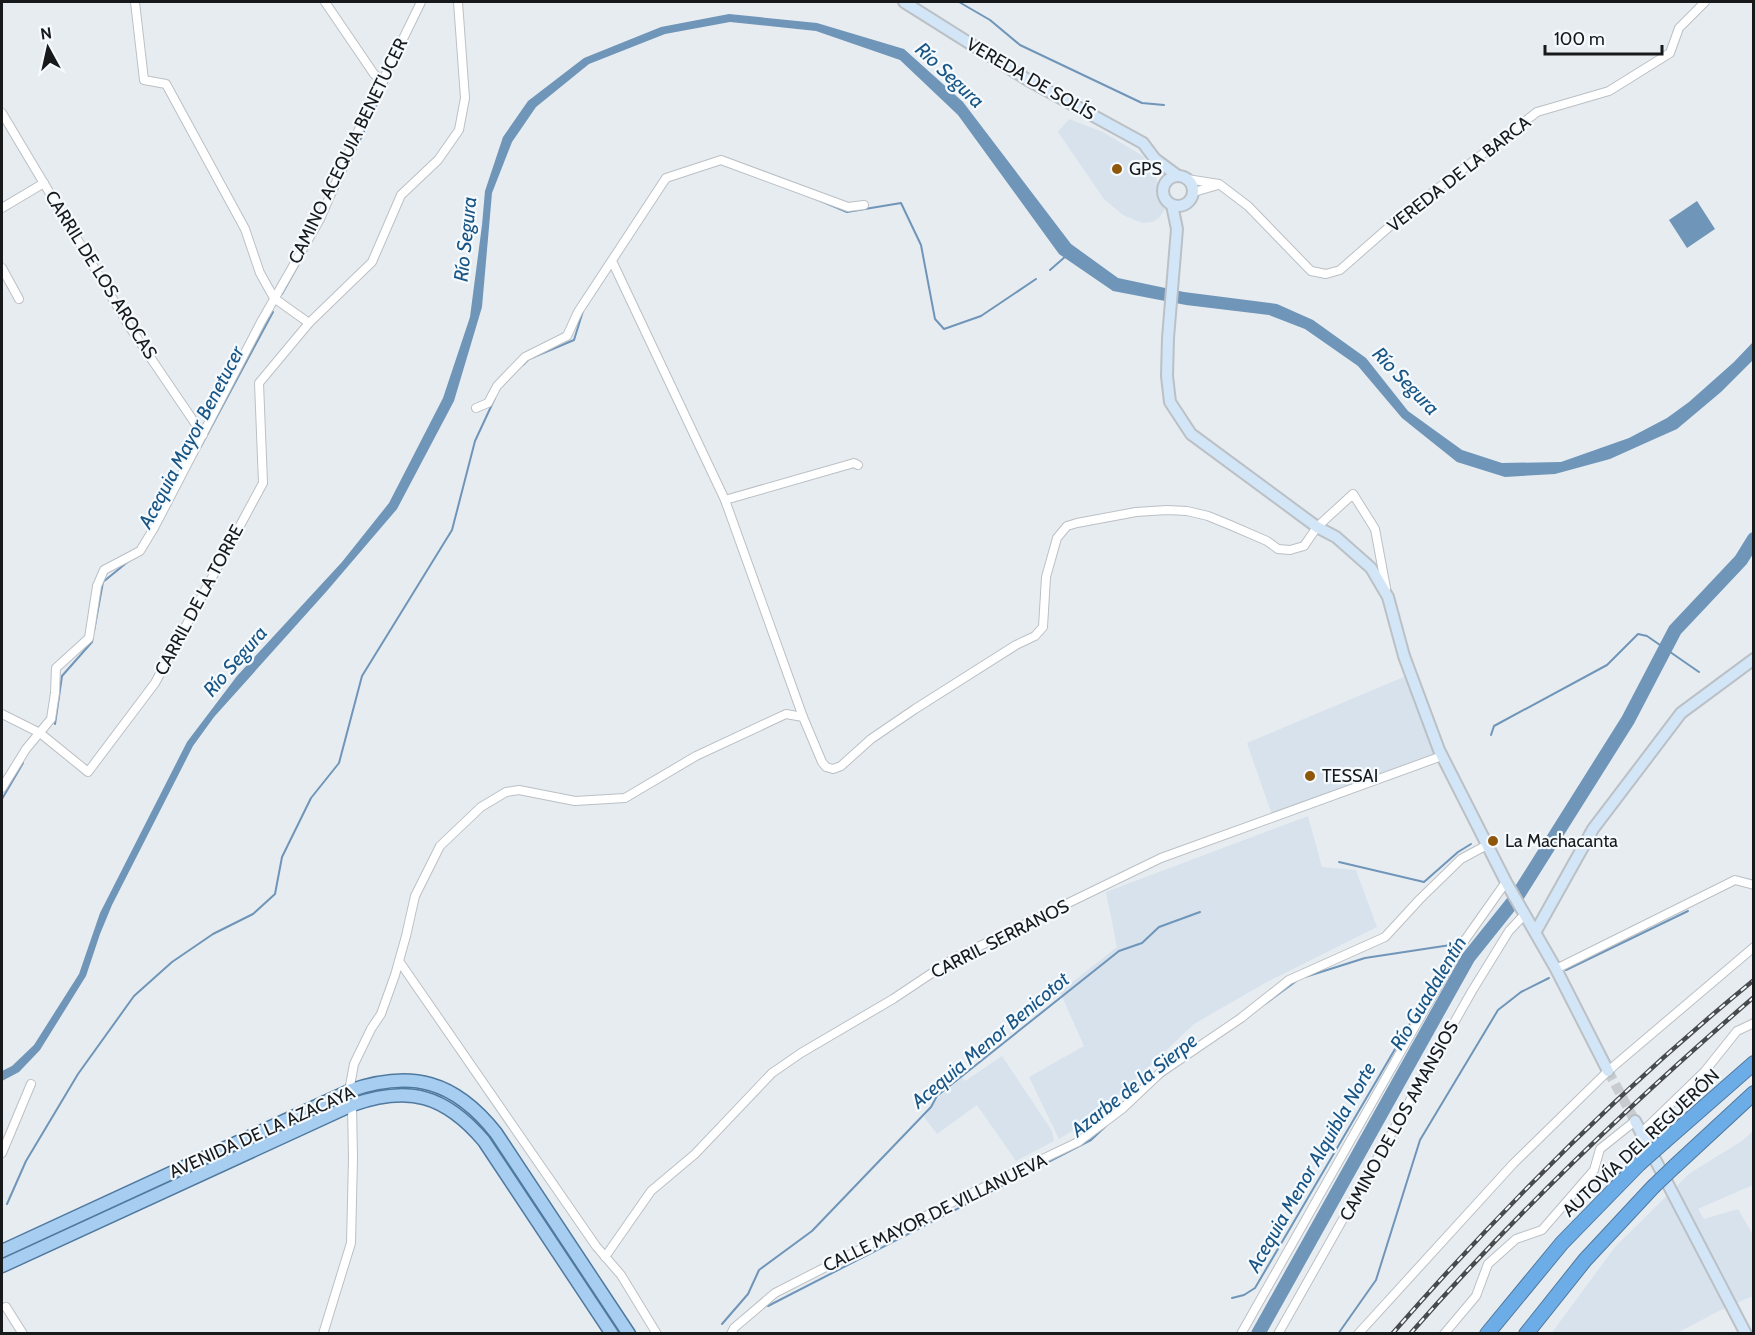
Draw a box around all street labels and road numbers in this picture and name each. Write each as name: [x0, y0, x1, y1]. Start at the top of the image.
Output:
street label: VEREDA DE SOLÍS: [963, 33, 1099, 125]
street label: CAMINO ACEQUIA BENETUCER: [284, 35, 412, 267]
street label: VEREDA DE LA BARCA: [1383, 111, 1535, 237]
street label: CARRIL DE LOS AROCAS: [40, 187, 162, 363]
street label: CARRIL DE LA TORRE: [150, 521, 248, 679]
street label: CARRIL SERRANOS: [927, 895, 1073, 983]
street label: CAMINO DE LOS AMANSIOS: [1335, 1017, 1463, 1225]
street label: AUTOVÍA DEL REGUERÓN: [1558, 1065, 1724, 1221]
street label: AVENIDA DE LA AZACAYA: [166, 1081, 358, 1183]
street label: CALLE MAYOR DE VILLANUEVA: [820, 1149, 1050, 1277]

